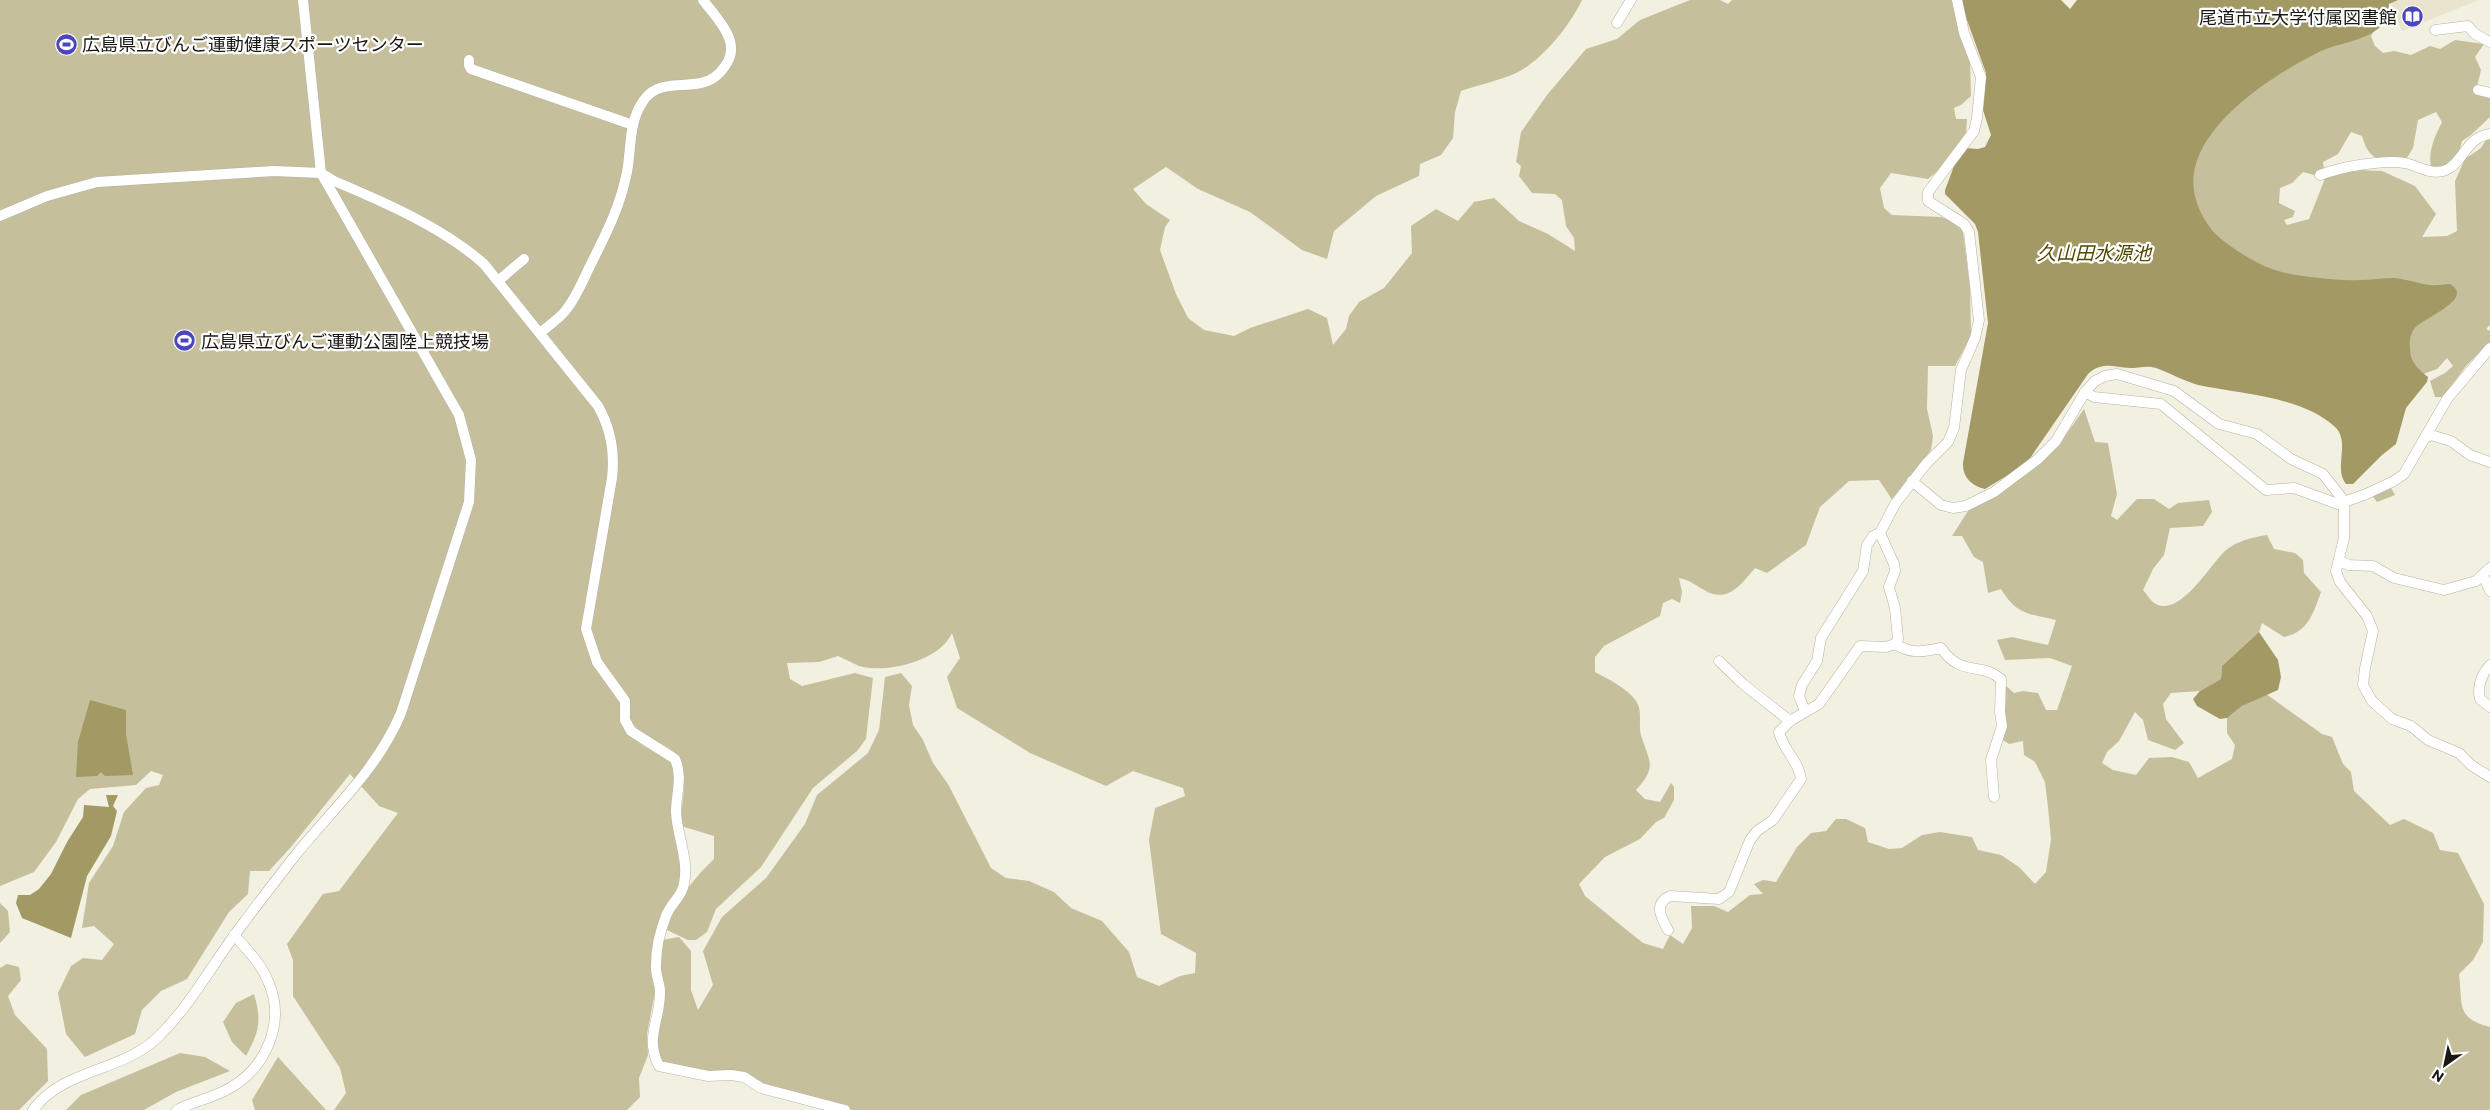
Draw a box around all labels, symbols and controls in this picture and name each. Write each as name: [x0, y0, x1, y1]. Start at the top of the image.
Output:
library icon: 尾道市立大学付属図書館: [2401, 5, 2425, 29]
place label: 尾道市立大学付属図書館: [2199, 6, 2397, 28]
sports icon: 広島県立びんご運動健康スポーツセンター: [54, 32, 78, 56]
place label: 広島県立びんご運動健康スポーツセンター: [82, 33, 424, 55]
water label: 久山田水源池: [2037, 241, 2153, 264]
sports icon: 広島県立びんご運動公園陸上競技場: [173, 329, 197, 353]
place label: 広島県立びんご運動公園陸上競技場: [201, 330, 489, 352]
north arrow: [2420, 1040, 2470, 1090]
text: N: [2429, 1066, 2447, 1086]

